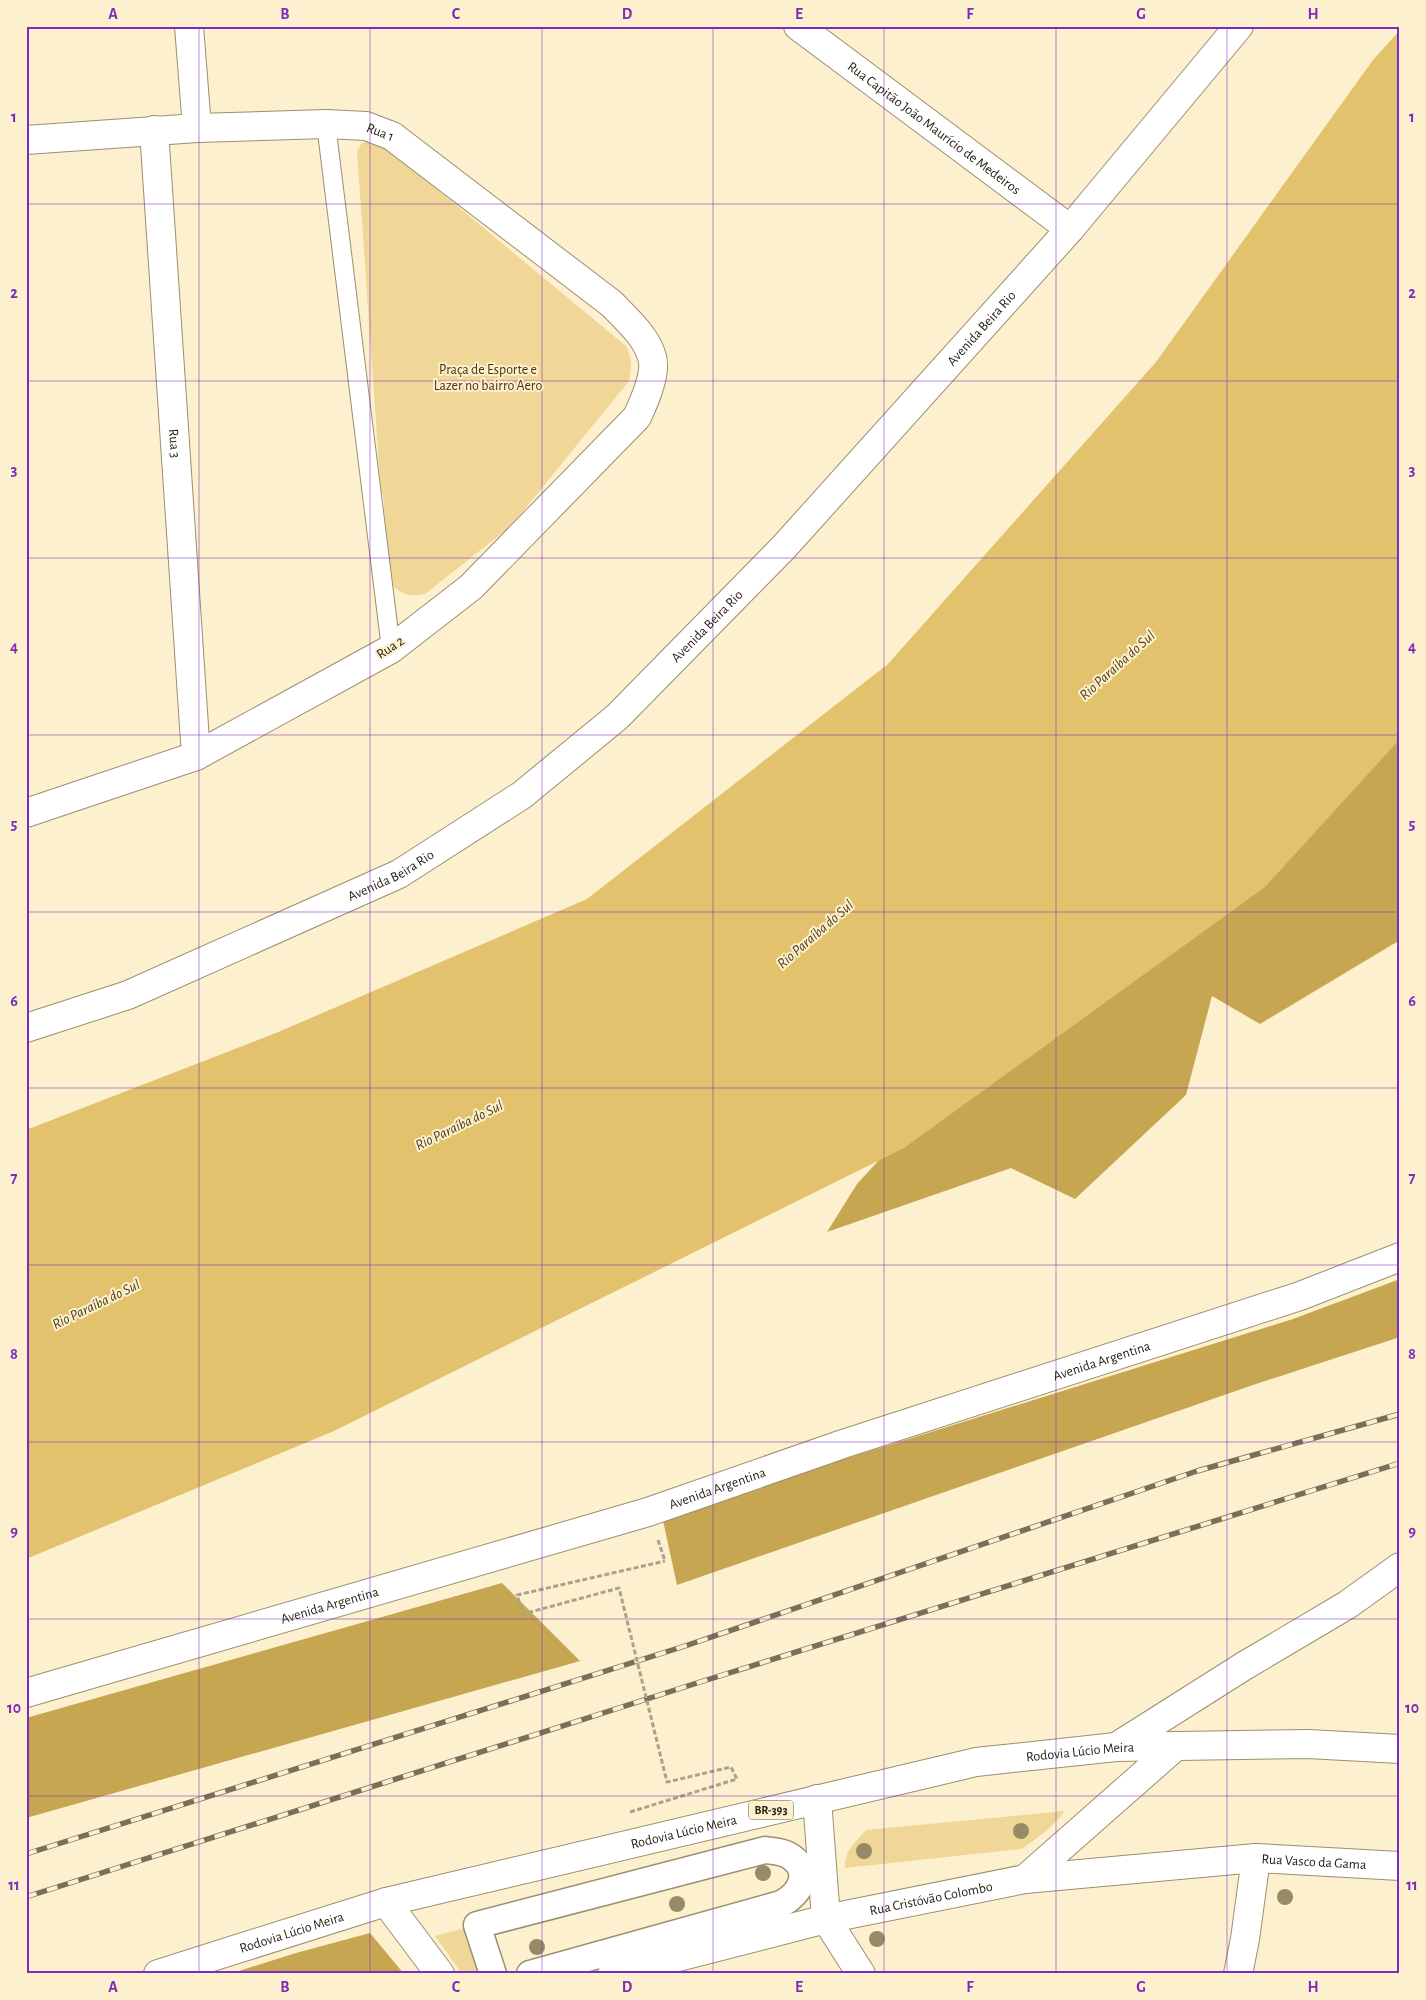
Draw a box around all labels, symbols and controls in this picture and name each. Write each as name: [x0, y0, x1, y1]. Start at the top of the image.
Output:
text: A: [108, 6, 118, 22]
text: B: [280, 6, 290, 22]
text: C: [452, 6, 461, 22]
text: D: [622, 6, 633, 22]
text: E: [795, 6, 803, 22]
text: F: [966, 6, 974, 22]
text: G: [1136, 6, 1146, 22]
text: H: [1307, 6, 1319, 22]
street label: Rua Capitão João Maurício de Medeiros: [845, 60, 1023, 197]
text: 1: [11, 109, 17, 125]
text: 1: [1409, 109, 1415, 125]
street label: Rua 1: [364, 121, 396, 144]
text: 2: [10, 285, 18, 301]
text: 2: [1408, 285, 1416, 301]
street label: Avenida Beira Rio: [945, 288, 1019, 369]
park label: Praça de Esporte e Lazer no bairro Aero: [434, 363, 542, 393]
street label: Rua 3: [166, 428, 182, 459]
text: 3: [11, 462, 18, 478]
text: 3: [1409, 462, 1416, 478]
street label: Avenida Beira Rio: [669, 588, 746, 665]
water label: Rio Paraíba do Sul: [1077, 628, 1158, 703]
street label: Rua 2: [374, 634, 407, 662]
text: 4: [10, 639, 18, 655]
text: 4: [1408, 639, 1416, 655]
text: 5: [11, 816, 18, 832]
text: 5: [1409, 816, 1416, 832]
street label: Avenida Beira Rio: [346, 847, 437, 904]
water label: Rio Paraíba do Sul: [774, 897, 857, 971]
text: 6: [10, 993, 18, 1009]
text: 6: [1408, 993, 1416, 1009]
water label: Rio Paraíba do Sul: [413, 1098, 506, 1153]
text: 7: [11, 1170, 18, 1186]
text: 7: [1409, 1170, 1416, 1186]
water label: Rio Paraíba do Sul: [50, 1277, 143, 1332]
street label: Avenida Argentina: [1051, 1339, 1153, 1384]
text: 8: [10, 1346, 18, 1362]
text: 8: [1408, 1346, 1416, 1362]
street label: Avenida Argentina: [667, 1465, 768, 1512]
text: 9: [10, 1523, 18, 1539]
text: 9: [1408, 1523, 1416, 1539]
street label: Avenida Argentina: [279, 1585, 381, 1627]
text: 10: [7, 1700, 21, 1716]
text: 10: [1405, 1700, 1419, 1716]
street label: Rodovia Lúcio Meira: [1025, 1741, 1135, 1765]
road number: BR-393: [748, 1800, 794, 1820]
street label: Rodovia Lúcio Meira: [629, 1813, 739, 1852]
street label: Rua Vasco da Gama: [1261, 1852, 1367, 1872]
text: 11: [8, 1877, 20, 1893]
text: 11: [1406, 1877, 1418, 1893]
street label: Rua Cristóvão Colombo: [868, 1880, 994, 1918]
street label: Rodovia Lúcio Meira: [238, 1910, 346, 1956]
text: A: [108, 1979, 118, 1995]
text: B: [280, 1979, 290, 1995]
text: C: [452, 1979, 461, 1995]
text: D: [622, 1979, 633, 1995]
text: E: [795, 1979, 803, 1995]
text: F: [966, 1979, 974, 1995]
text: G: [1136, 1979, 1146, 1995]
text: H: [1307, 1979, 1319, 1995]

